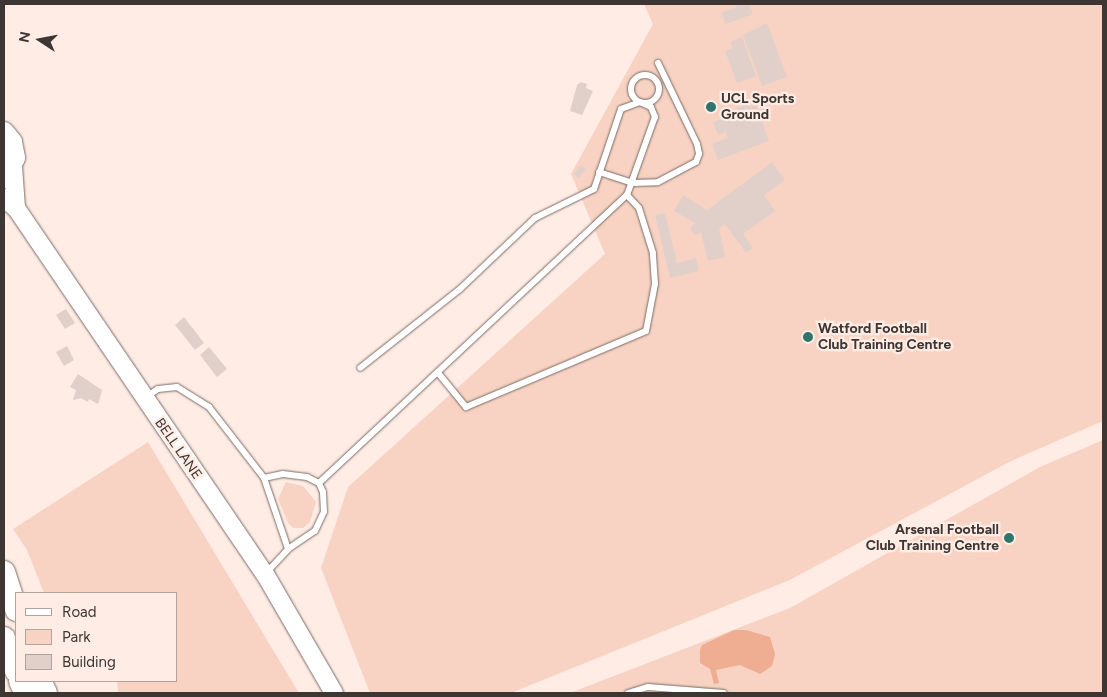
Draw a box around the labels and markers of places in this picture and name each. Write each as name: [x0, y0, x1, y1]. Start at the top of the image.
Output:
place label: UCL Sports Ground: [721, 91, 794, 124]
marker: UCL Sports Ground: [705, 101, 717, 113]
place label: Watford Football Club Training Centre: [818, 321, 951, 354]
marker: Watford Football Club Training Centre: [802, 331, 814, 343]
place label: Arsenal Football Club Training Centre: [866, 522, 999, 554]
marker: Arsenal Football Club Training Centre: [1003, 532, 1015, 544]

